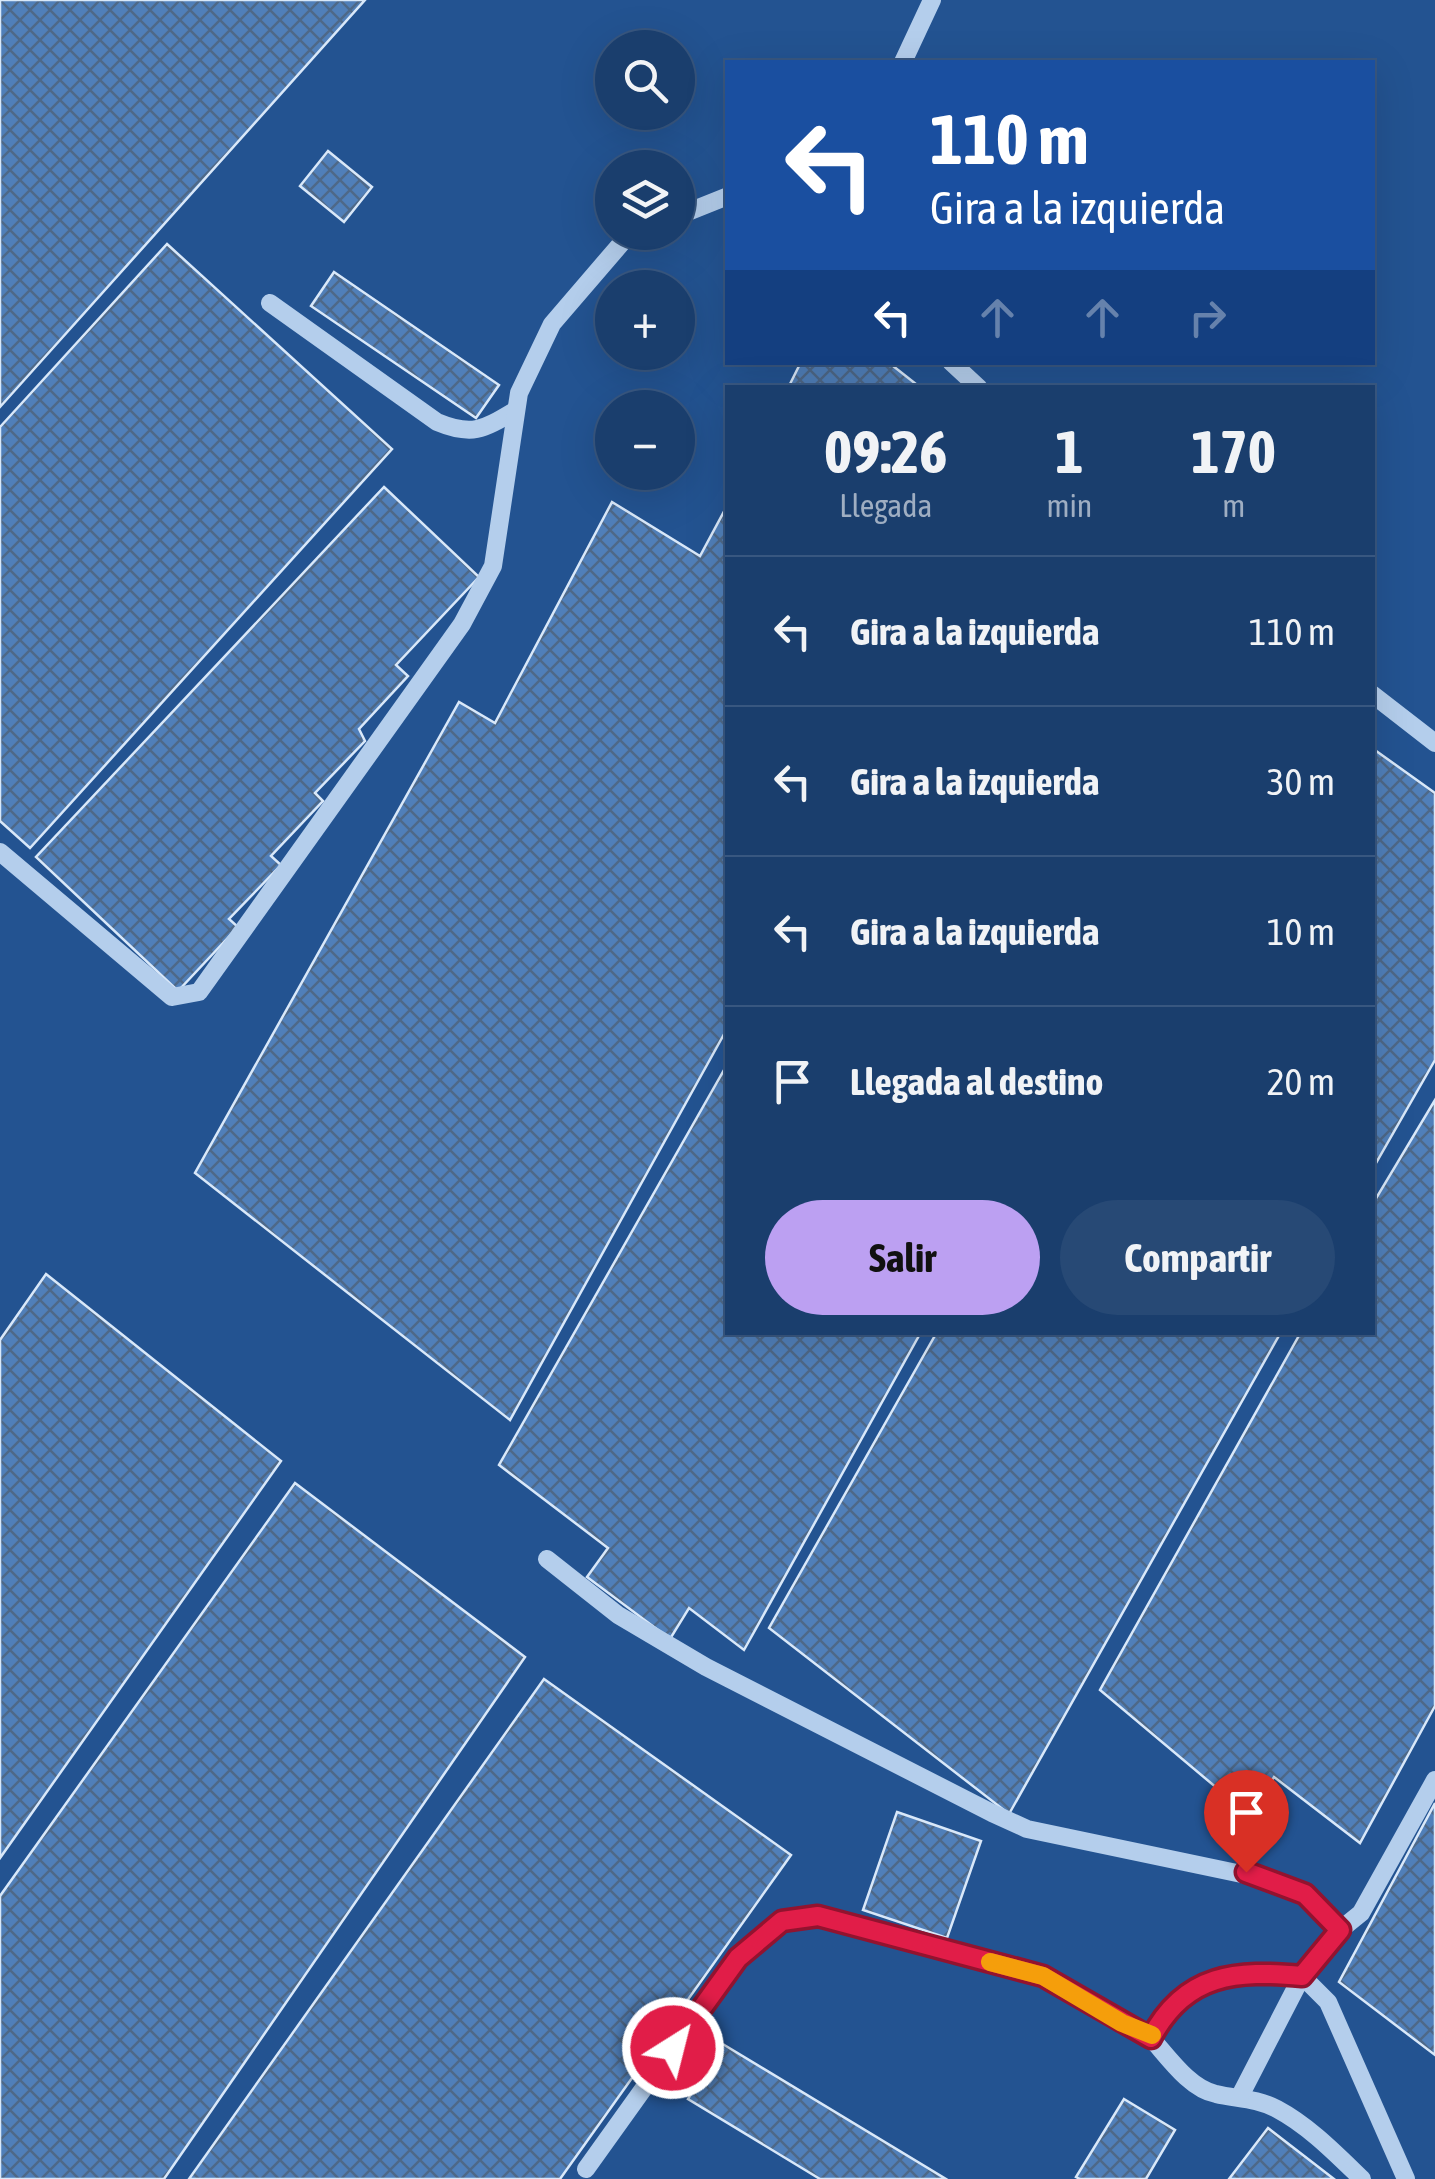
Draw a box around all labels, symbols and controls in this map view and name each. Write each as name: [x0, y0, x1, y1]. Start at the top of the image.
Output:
map controls: [595, 30, 695, 490]
button: search: [595, 30, 695, 130]
text: 110 m: [930, 99, 1089, 179]
icon: left: [765, 100, 895, 230]
button: layers: [595, 150, 695, 250]
text: Gira a la izquierda: [930, 182, 1225, 234]
button: +: [595, 270, 695, 370]
icon: left: [865, 290, 920, 345]
icon: ahead: [970, 290, 1025, 345]
icon: ahead: [1075, 290, 1130, 345]
icon: right: [1180, 290, 1235, 345]
button: −: [595, 390, 695, 490]
text: 09:26: [824, 417, 947, 486]
text: 1: [1055, 417, 1084, 486]
text: 170: [1191, 417, 1276, 486]
text: Llegada: [839, 487, 932, 524]
text: min: [1046, 487, 1092, 524]
text: m: [1222, 487, 1245, 524]
icon: left: [765, 604, 820, 659]
text: Gira a la izquierda: [850, 610, 1099, 653]
text: 110 m: [1249, 610, 1335, 653]
icon: left: [765, 754, 820, 809]
text: Gira a la izquierda: [850, 760, 1099, 803]
text: 30 m: [1267, 760, 1335, 803]
icon: left: [765, 904, 820, 959]
text: Gira a la izquierda: [850, 910, 1099, 953]
text: 10 m: [1267, 910, 1335, 953]
icon: arrive: [765, 1054, 820, 1109]
text: Llegada al destino: [850, 1060, 1103, 1103]
text: 20 m: [1267, 1060, 1335, 1103]
button: Salir: [765, 1200, 1040, 1315]
button: Compartir: [1060, 1200, 1335, 1315]
pin: [1204, 1770, 1289, 1873]
icon: arrive: [1219, 1785, 1274, 1840]
position arrow: [621, 1996, 725, 2100]

